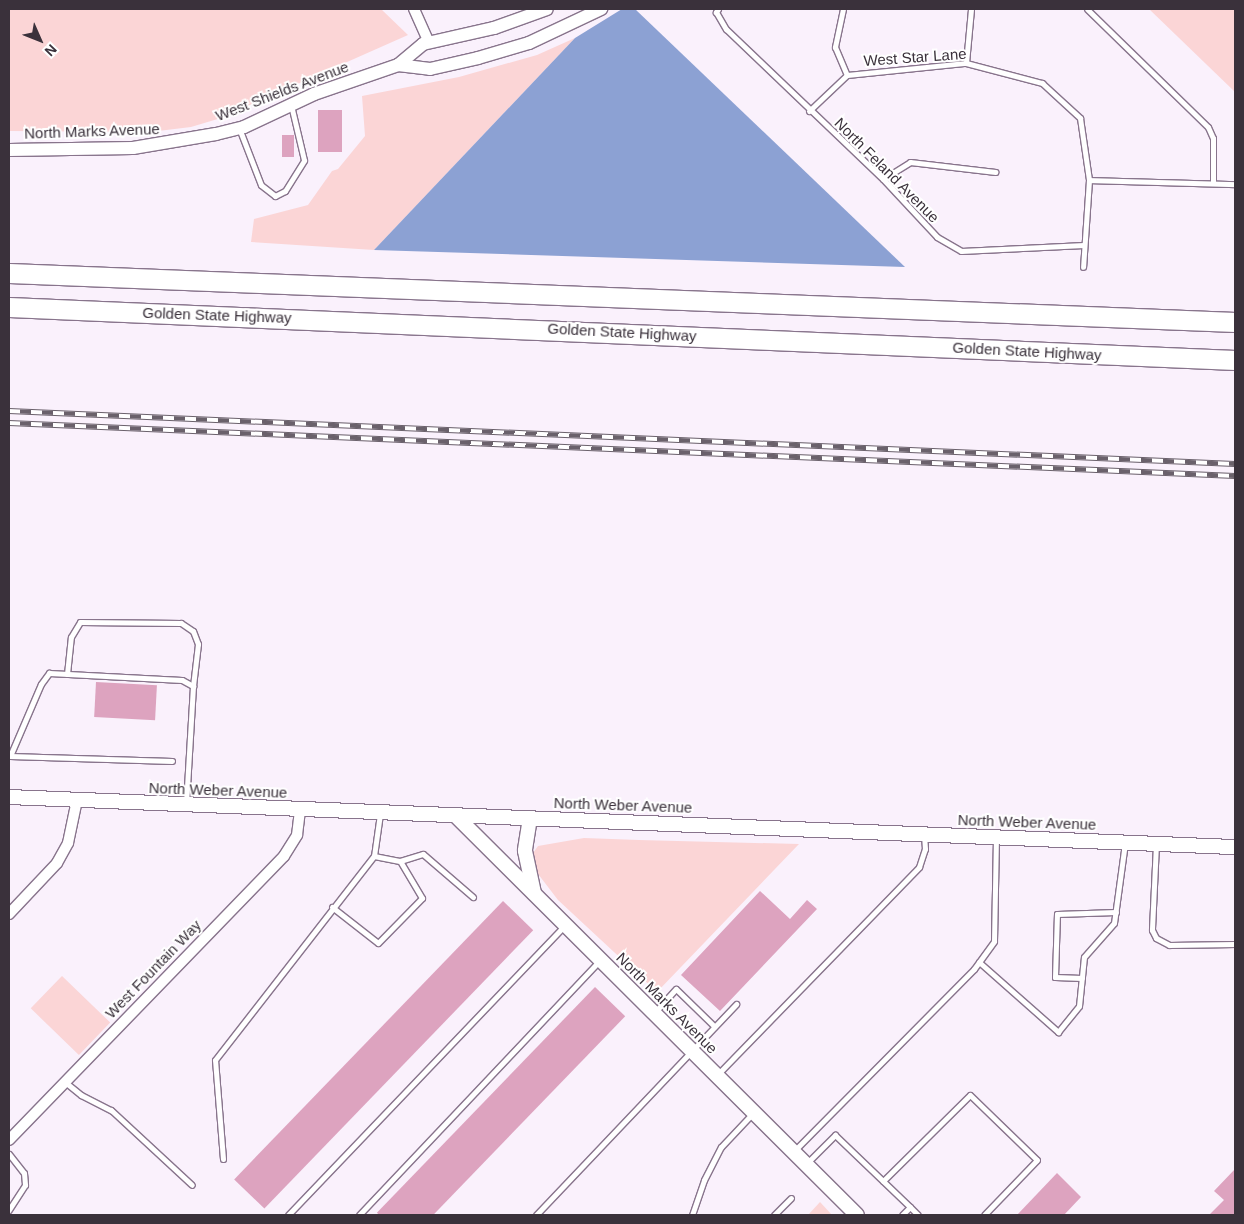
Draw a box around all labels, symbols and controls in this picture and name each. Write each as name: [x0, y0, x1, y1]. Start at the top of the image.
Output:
north arrow: [15, 15, 65, 65]
text: N: [42, 41, 60, 60]
street label: West Star Lane: [863, 44, 967, 70]
street label: West Shields Avenue: [212, 57, 352, 125]
street label: North Feland Avenue: [831, 114, 943, 226]
street label: North Marks Avenue: [24, 120, 160, 142]
street label: Golden State Highway: [142, 303, 292, 327]
street label: Golden State Highway: [547, 319, 697, 345]
street label: Golden State Highway: [952, 338, 1102, 364]
street label: North Weber Avenue: [148, 779, 288, 801]
street label: North Weber Avenue: [553, 794, 693, 816]
street label: North Weber Avenue: [957, 811, 1097, 833]
street label: West Fountain Way: [101, 916, 205, 1022]
street label: North Marks Avenue: [612, 948, 722, 1058]

